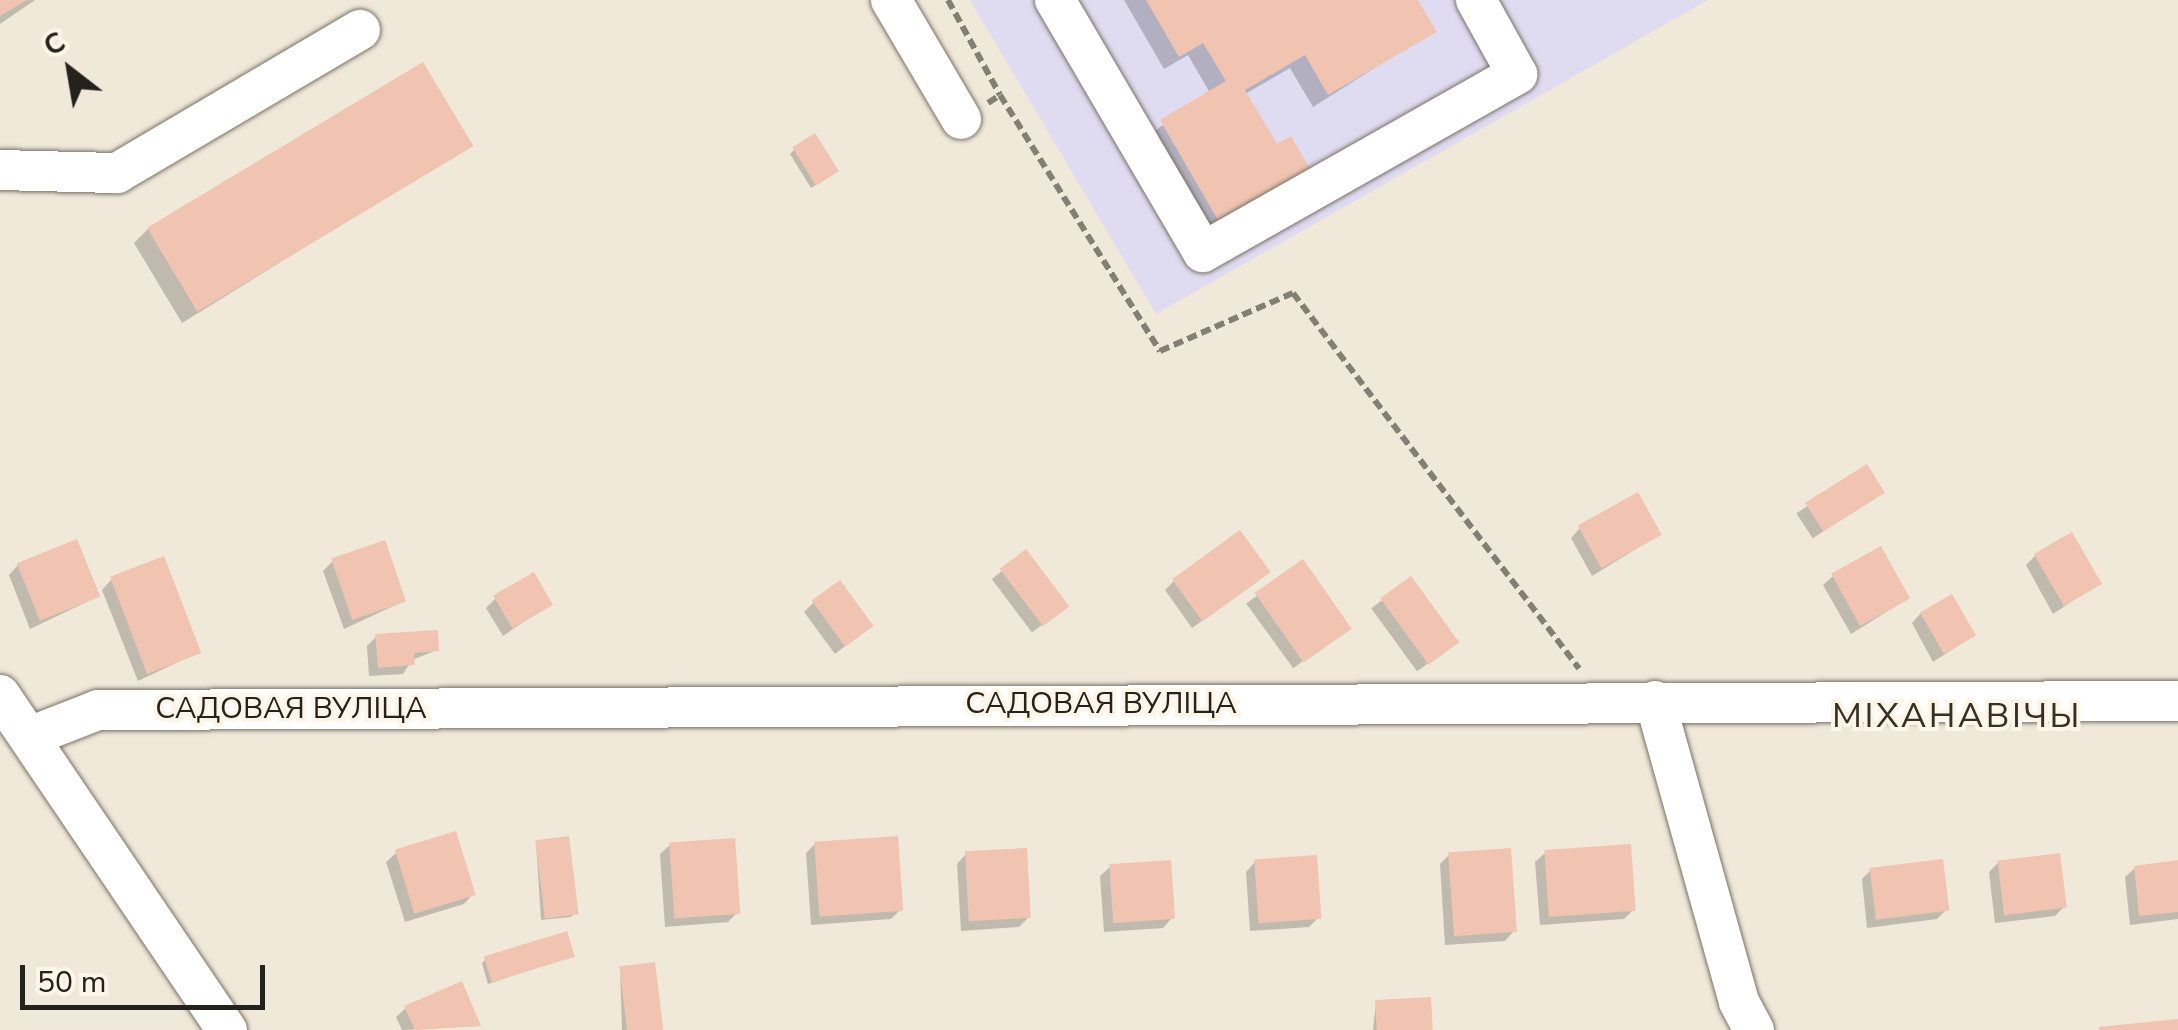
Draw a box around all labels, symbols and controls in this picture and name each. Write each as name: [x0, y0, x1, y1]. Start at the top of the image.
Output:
north arrow: [20, 20, 120, 120]
text: С: [37, 23, 72, 65]
street label: САДОВАЯ ВУЛІЦА: [965, 686, 1237, 722]
street label: САДОВАЯ ВУЛІЦА: [155, 691, 427, 727]
district label: МІХАНАВІЧЫ: [1832, 695, 2082, 737]
scale bar: [25, 945, 270, 1007]
text: 50 m: [37, 962, 106, 1003]

